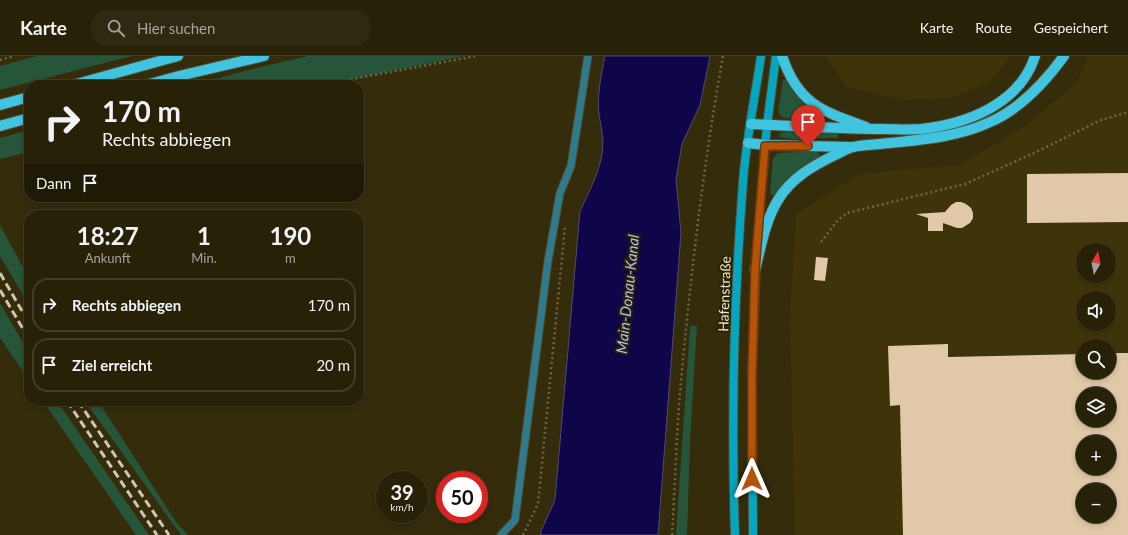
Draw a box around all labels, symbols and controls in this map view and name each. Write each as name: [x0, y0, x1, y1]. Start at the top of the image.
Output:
search box: [91, 10, 371, 46]
text: Karte: [20, 16, 67, 39]
icon: search: [105, 17, 127, 39]
text: Hier suchen: [137, 19, 215, 37]
text: Karte: [920, 19, 953, 36]
text: Route: [975, 19, 1012, 36]
text: Gespeichert: [1034, 19, 1108, 36]
text: 170 m: [102, 94, 181, 128]
icon: right: [36, 96, 88, 148]
pin: [791, 105, 825, 146]
icon: arrive: [797, 111, 819, 133]
text: Rechts abbiegen: [102, 128, 231, 150]
icon: arrive: [79, 172, 101, 194]
text: Dann: [36, 174, 71, 192]
text: 18:27: [77, 221, 139, 250]
text: 1: [197, 221, 211, 250]
text: 190: [270, 221, 311, 250]
water label: Main-Donau-Kanal: [612, 233, 642, 354]
north arrow: [1076, 243, 1116, 283]
map controls: [1076, 243, 1116, 523]
text: Ankunft: [85, 250, 131, 266]
text: Min.: [191, 250, 217, 266]
text: m: [285, 250, 296, 266]
street label: Hafenstraße: [714, 256, 734, 332]
button: sound: [1076, 291, 1116, 331]
icon: right: [38, 294, 60, 316]
text: Rechts abbiegen: [72, 296, 181, 314]
text: 170 m: [308, 296, 350, 314]
button: search: [1076, 339, 1116, 379]
icon: arrive: [38, 354, 60, 376]
text: Ziel erreicht: [72, 356, 152, 374]
text: 20 m: [316, 356, 350, 374]
button: layers: [1076, 387, 1116, 427]
button: +: [1076, 435, 1116, 475]
position arrow: [731, 458, 773, 500]
speed limit sign: 50: [436, 471, 488, 523]
text: 39: [390, 480, 414, 504]
button: −: [1076, 483, 1116, 523]
text: km/h: [390, 501, 414, 513]

